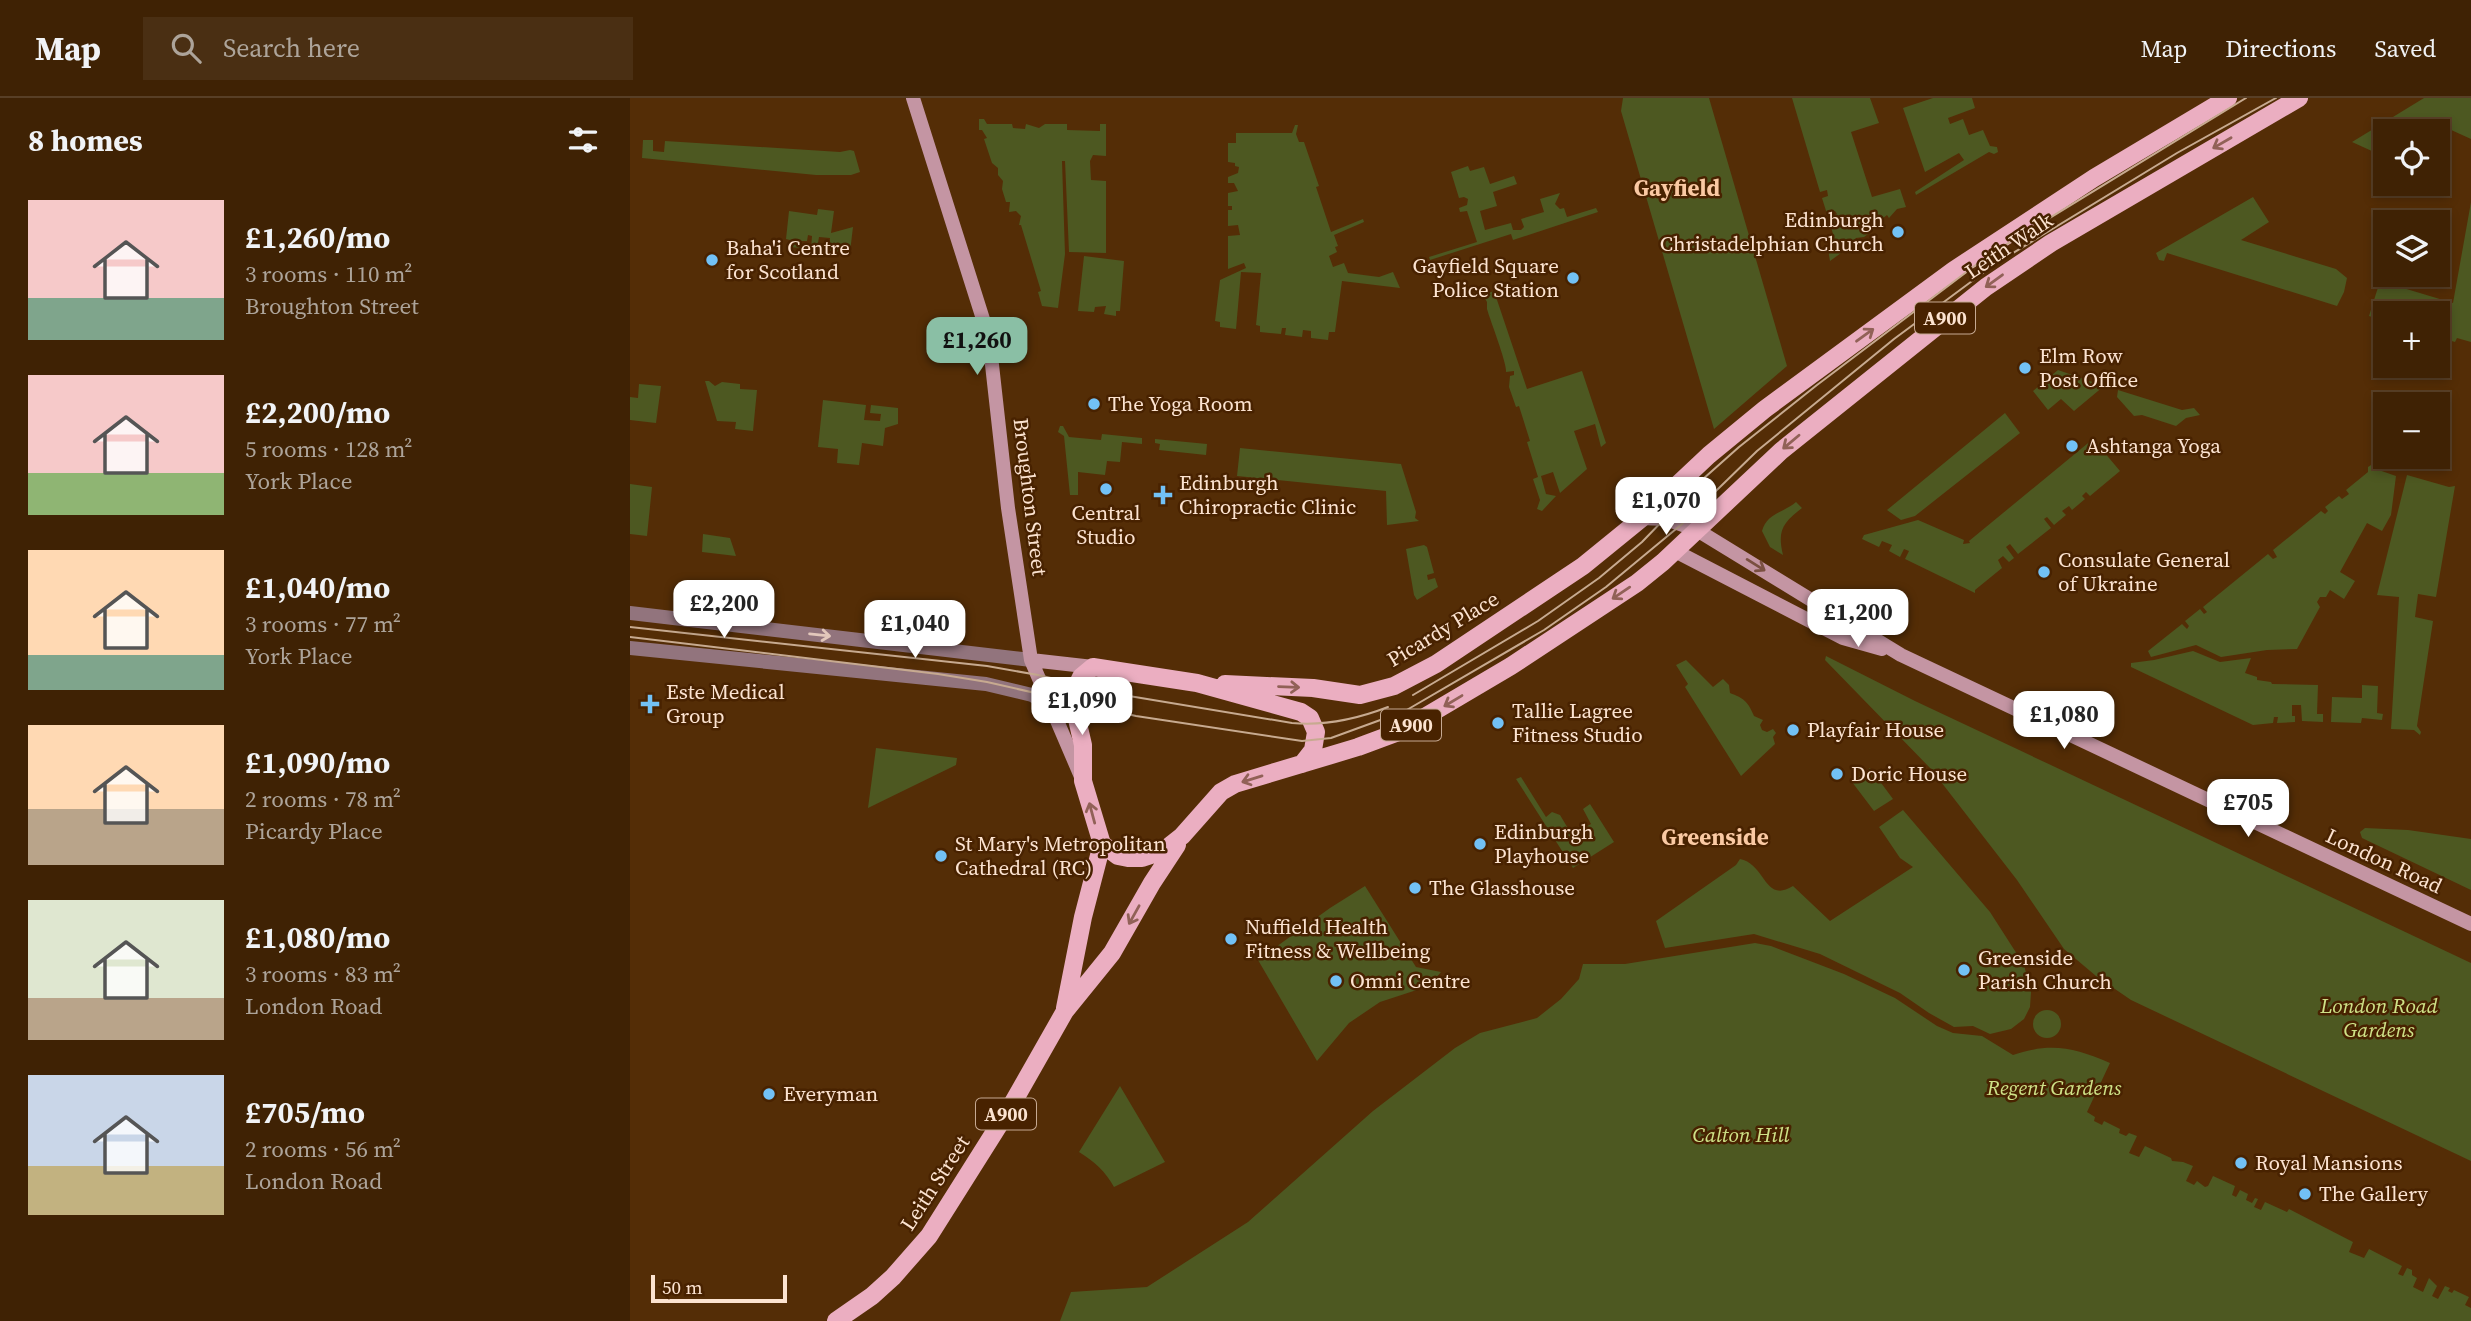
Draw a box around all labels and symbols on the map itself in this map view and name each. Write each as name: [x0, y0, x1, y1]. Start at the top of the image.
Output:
one-way arrow: [2213, 136, 2233, 150]
district label: Gayfield: [1634, 172, 1721, 204]
place label: Edinburgh Christadelphian Church: [1660, 205, 1884, 258]
street label: Leith Walk: [1959, 205, 2059, 286]
marker: Edinburgh Christadelphian Church: [1890, 224, 1906, 240]
place label: Baha'i Centre for Scotland: [726, 233, 850, 286]
place label: Gayfield Square Police Station: [1412, 251, 1559, 304]
marker: Baha'i Centre for Scotland: [704, 252, 720, 268]
marker: Gayfield Square Police Station: [1565, 270, 1581, 286]
one-way arrow: [1985, 274, 2004, 288]
road number: A900: [1915, 302, 1975, 333]
pin: £1,260: [920, 317, 1034, 377]
one-way arrow: [1855, 328, 1874, 342]
place label: Elm Row Post Office: [2039, 341, 2138, 394]
marker: Elm Row Post Office: [2017, 360, 2033, 376]
place label: The Yoga Room: [1108, 389, 1253, 418]
marker: The Yoga Room: [1086, 396, 1102, 412]
street label: Broughton Street: [1006, 416, 1055, 578]
place label: Ashtanga Yoga: [2086, 431, 2221, 460]
one-way arrow: [1782, 434, 1800, 450]
marker: Ashtanga Yoga: [2064, 438, 2080, 454]
place label: Edinburgh Chiropractic Clinic: [1179, 468, 1356, 521]
pin: £1,070: [1609, 478, 1723, 537]
marker: Central Studio: [1098, 481, 1114, 497]
marker: Edinburgh Chiropractic Clinic: [1153, 485, 1173, 505]
place label: Central Studio: [1071, 498, 1141, 551]
place label: Consulate General of Ukraine: [2058, 545, 2230, 598]
one-way arrow: [1745, 559, 1765, 573]
marker: Consulate General of Ukraine: [2036, 564, 2052, 580]
pin: £2,200: [667, 580, 781, 640]
street label: Picardy Place: [1381, 584, 1504, 673]
one-way arrow: [1612, 586, 1631, 600]
pin: £1,200: [1801, 589, 1915, 649]
pin: £1,040: [858, 601, 972, 660]
one-way arrow: [808, 629, 830, 642]
place label: Este Medical Group: [666, 677, 785, 730]
pin: £1,090: [1025, 678, 1139, 737]
one-way arrow: [1278, 680, 1301, 693]
pin: £1,080: [2007, 692, 2121, 751]
marker: Este Medical Group: [640, 694, 660, 714]
one-way arrow: [1443, 694, 1463, 708]
place label: Tallie Lagree Fitness Studio: [1512, 696, 1643, 749]
road number: A900: [1381, 710, 1441, 740]
marker: Tallie Lagree Fitness Studio: [1490, 715, 1506, 731]
place label: Playfair House: [1807, 715, 1944, 744]
marker: Playfair House: [1785, 722, 1801, 738]
place label: Doric House: [1851, 759, 1967, 788]
marker: Doric House: [1829, 766, 1845, 782]
one-way arrow: [1241, 774, 1263, 787]
pin: £705: [2207, 780, 2289, 839]
one-way arrow: [1085, 802, 1098, 825]
place label: Edinburgh Playhouse: [1494, 817, 1594, 870]
district label: Greenside: [1661, 821, 1769, 853]
street label: London Road: [2321, 821, 2447, 900]
place label: St Mary's Metropolitan Cathedral (RC): [955, 829, 1166, 882]
marker: Edinburgh Playhouse: [1472, 836, 1488, 852]
marker: St Mary's Metropolitan Cathedral (RC): [933, 848, 949, 864]
place label: The Glasshouse: [1429, 873, 1575, 902]
marker: The Glasshouse: [1407, 880, 1423, 896]
one-way arrow: [1127, 904, 1140, 925]
place label: Nuffield Health Fitness & Wellbeing: [1245, 912, 1430, 965]
marker: Nuffield Health Fitness & Wellbeing: [1223, 931, 1239, 947]
place label: Greenside Parish Church: [1978, 943, 2112, 996]
marker: Greenside Parish Church: [1956, 962, 1972, 978]
place label: Omni Centre: [1350, 966, 1470, 995]
marker: Omni Centre: [1328, 973, 1344, 989]
park label: London Road Gardens: [2319, 991, 2438, 1044]
park label: Regent Gardens: [1986, 1073, 2122, 1102]
place label: Everyman: [783, 1079, 878, 1108]
marker: Everyman: [761, 1086, 777, 1102]
road number: A900: [976, 1098, 1036, 1130]
park label: Calton Hill: [1693, 1120, 1790, 1149]
street label: Leith Street: [893, 1129, 976, 1236]
place label: Royal Mansions: [2255, 1148, 2403, 1177]
marker: Royal Mansions: [2233, 1155, 2249, 1171]
place label: The Gallery: [2319, 1179, 2428, 1208]
marker: The Gallery: [2297, 1186, 2313, 1202]
scale bar: [651, 1272, 788, 1304]

